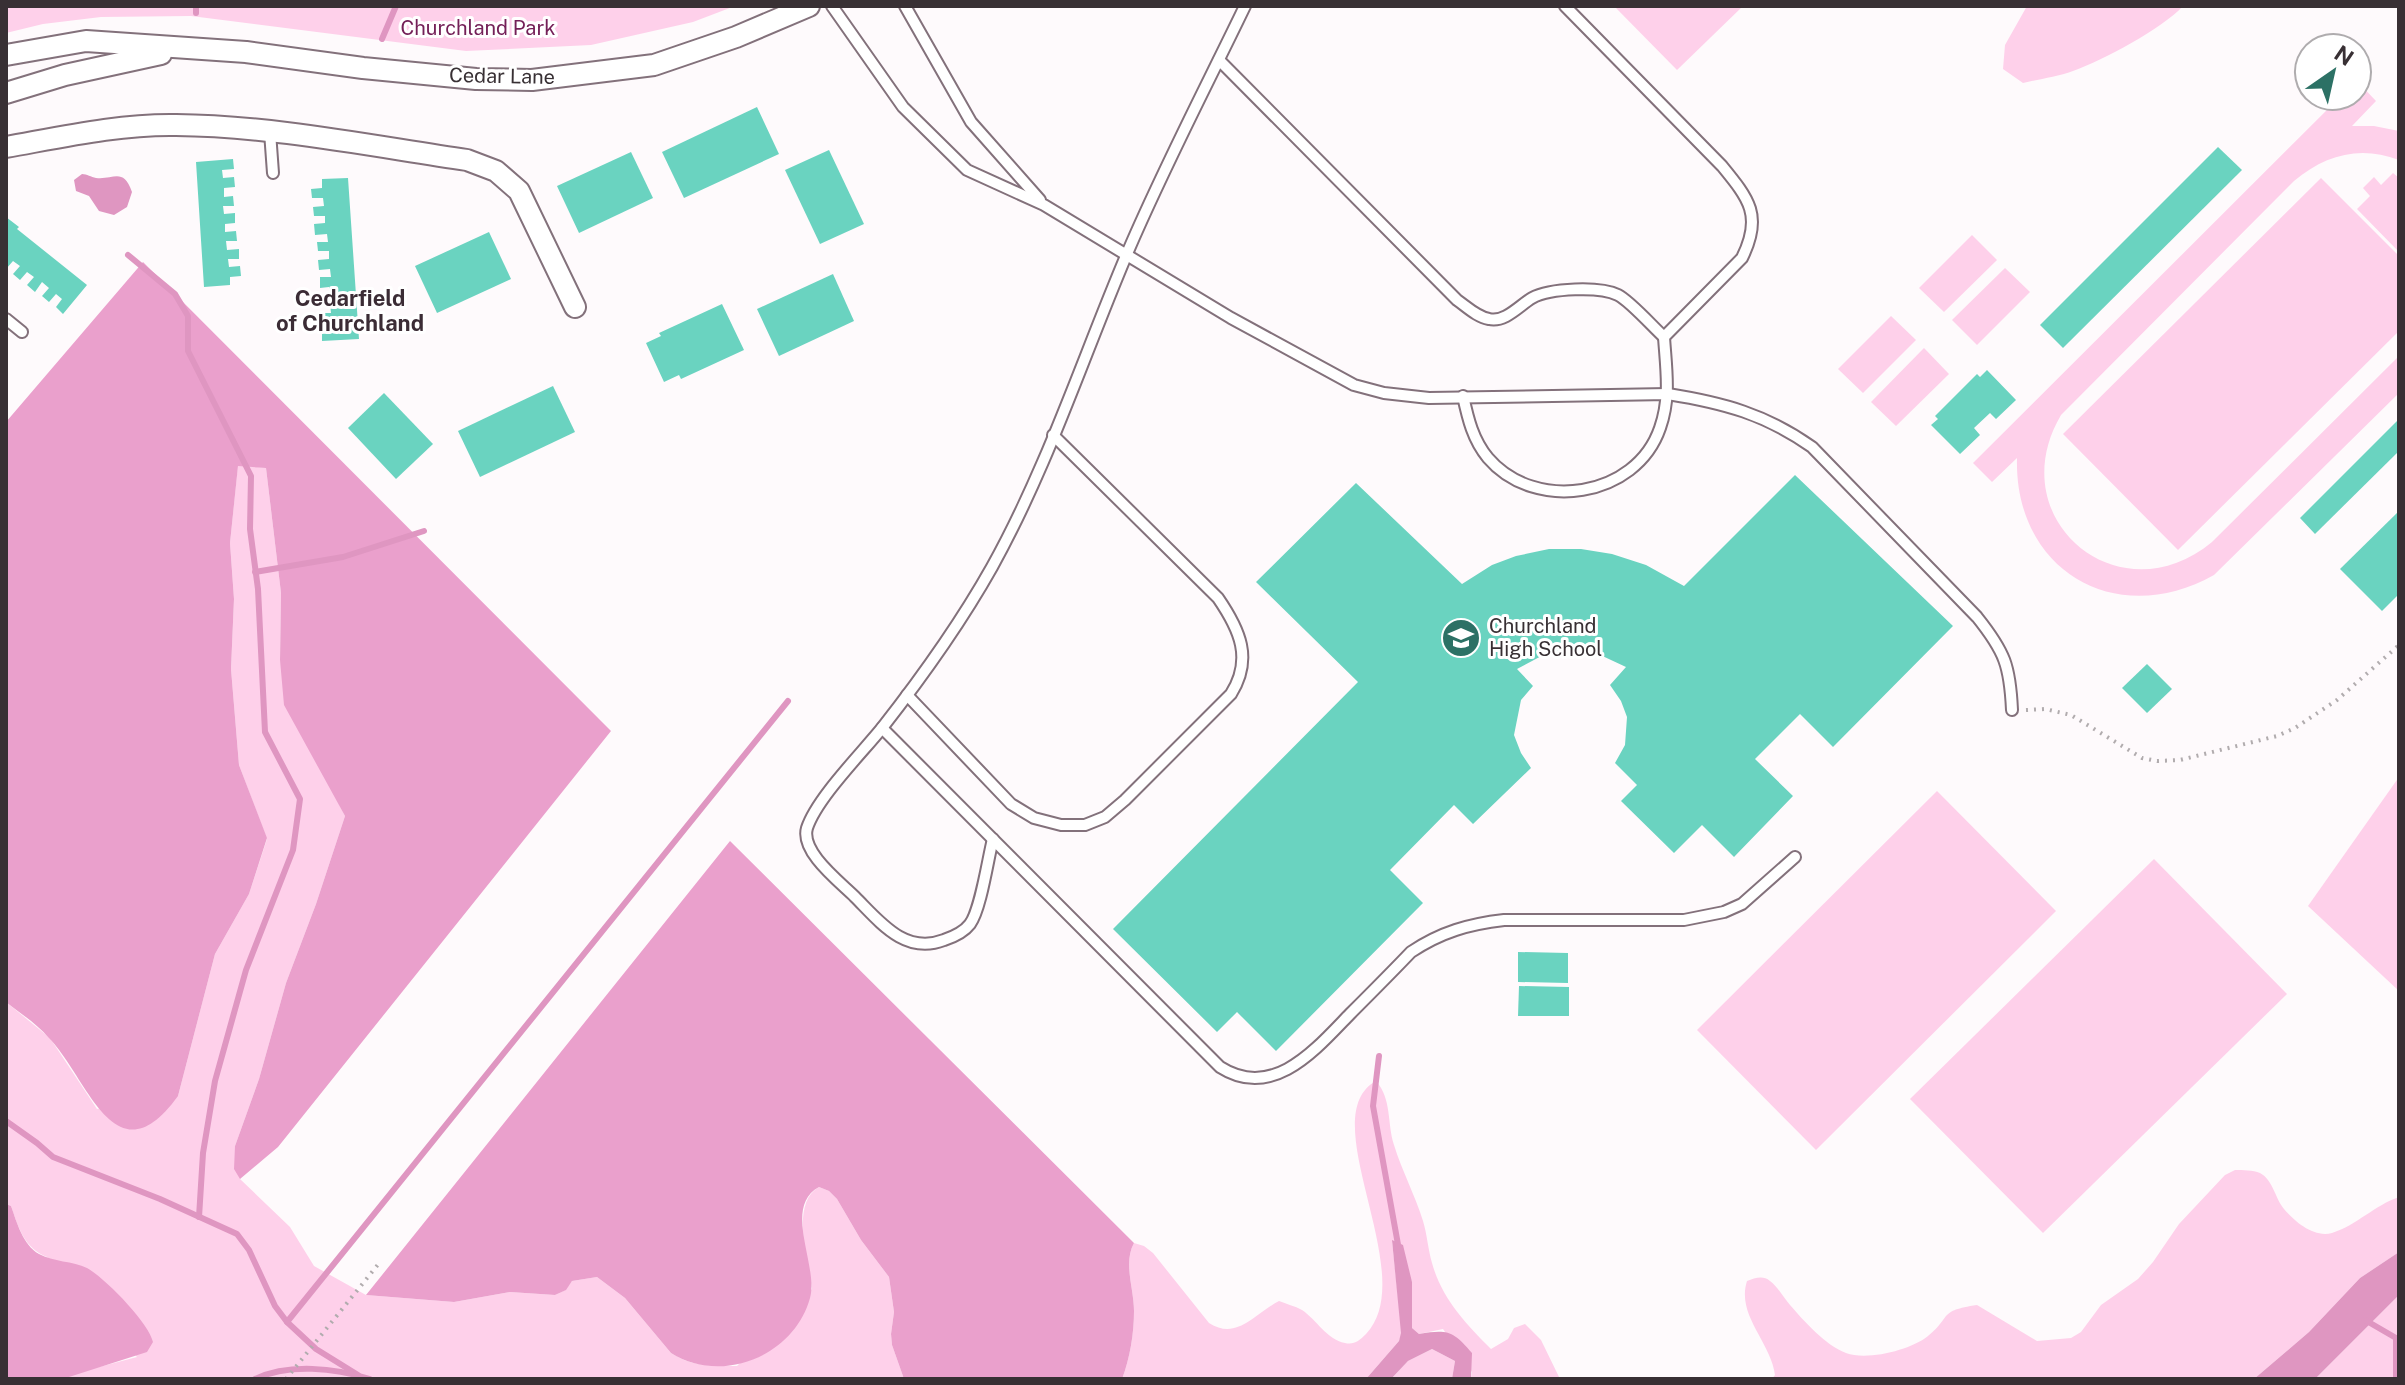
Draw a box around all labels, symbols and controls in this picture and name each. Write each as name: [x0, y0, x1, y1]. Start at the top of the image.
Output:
park label: Churchland Park: [401, 16, 555, 40]
north arrow: [2293, 32, 2373, 112]
text: N: [2330, 40, 2359, 71]
street label: Cedar Lane: [449, 63, 555, 89]
district label: Cedarfield of Churchland: [276, 285, 424, 336]
place label: Churchland High School: [1489, 614, 1602, 661]
school or university icon: Churchland High School: [1440, 617, 1482, 659]

